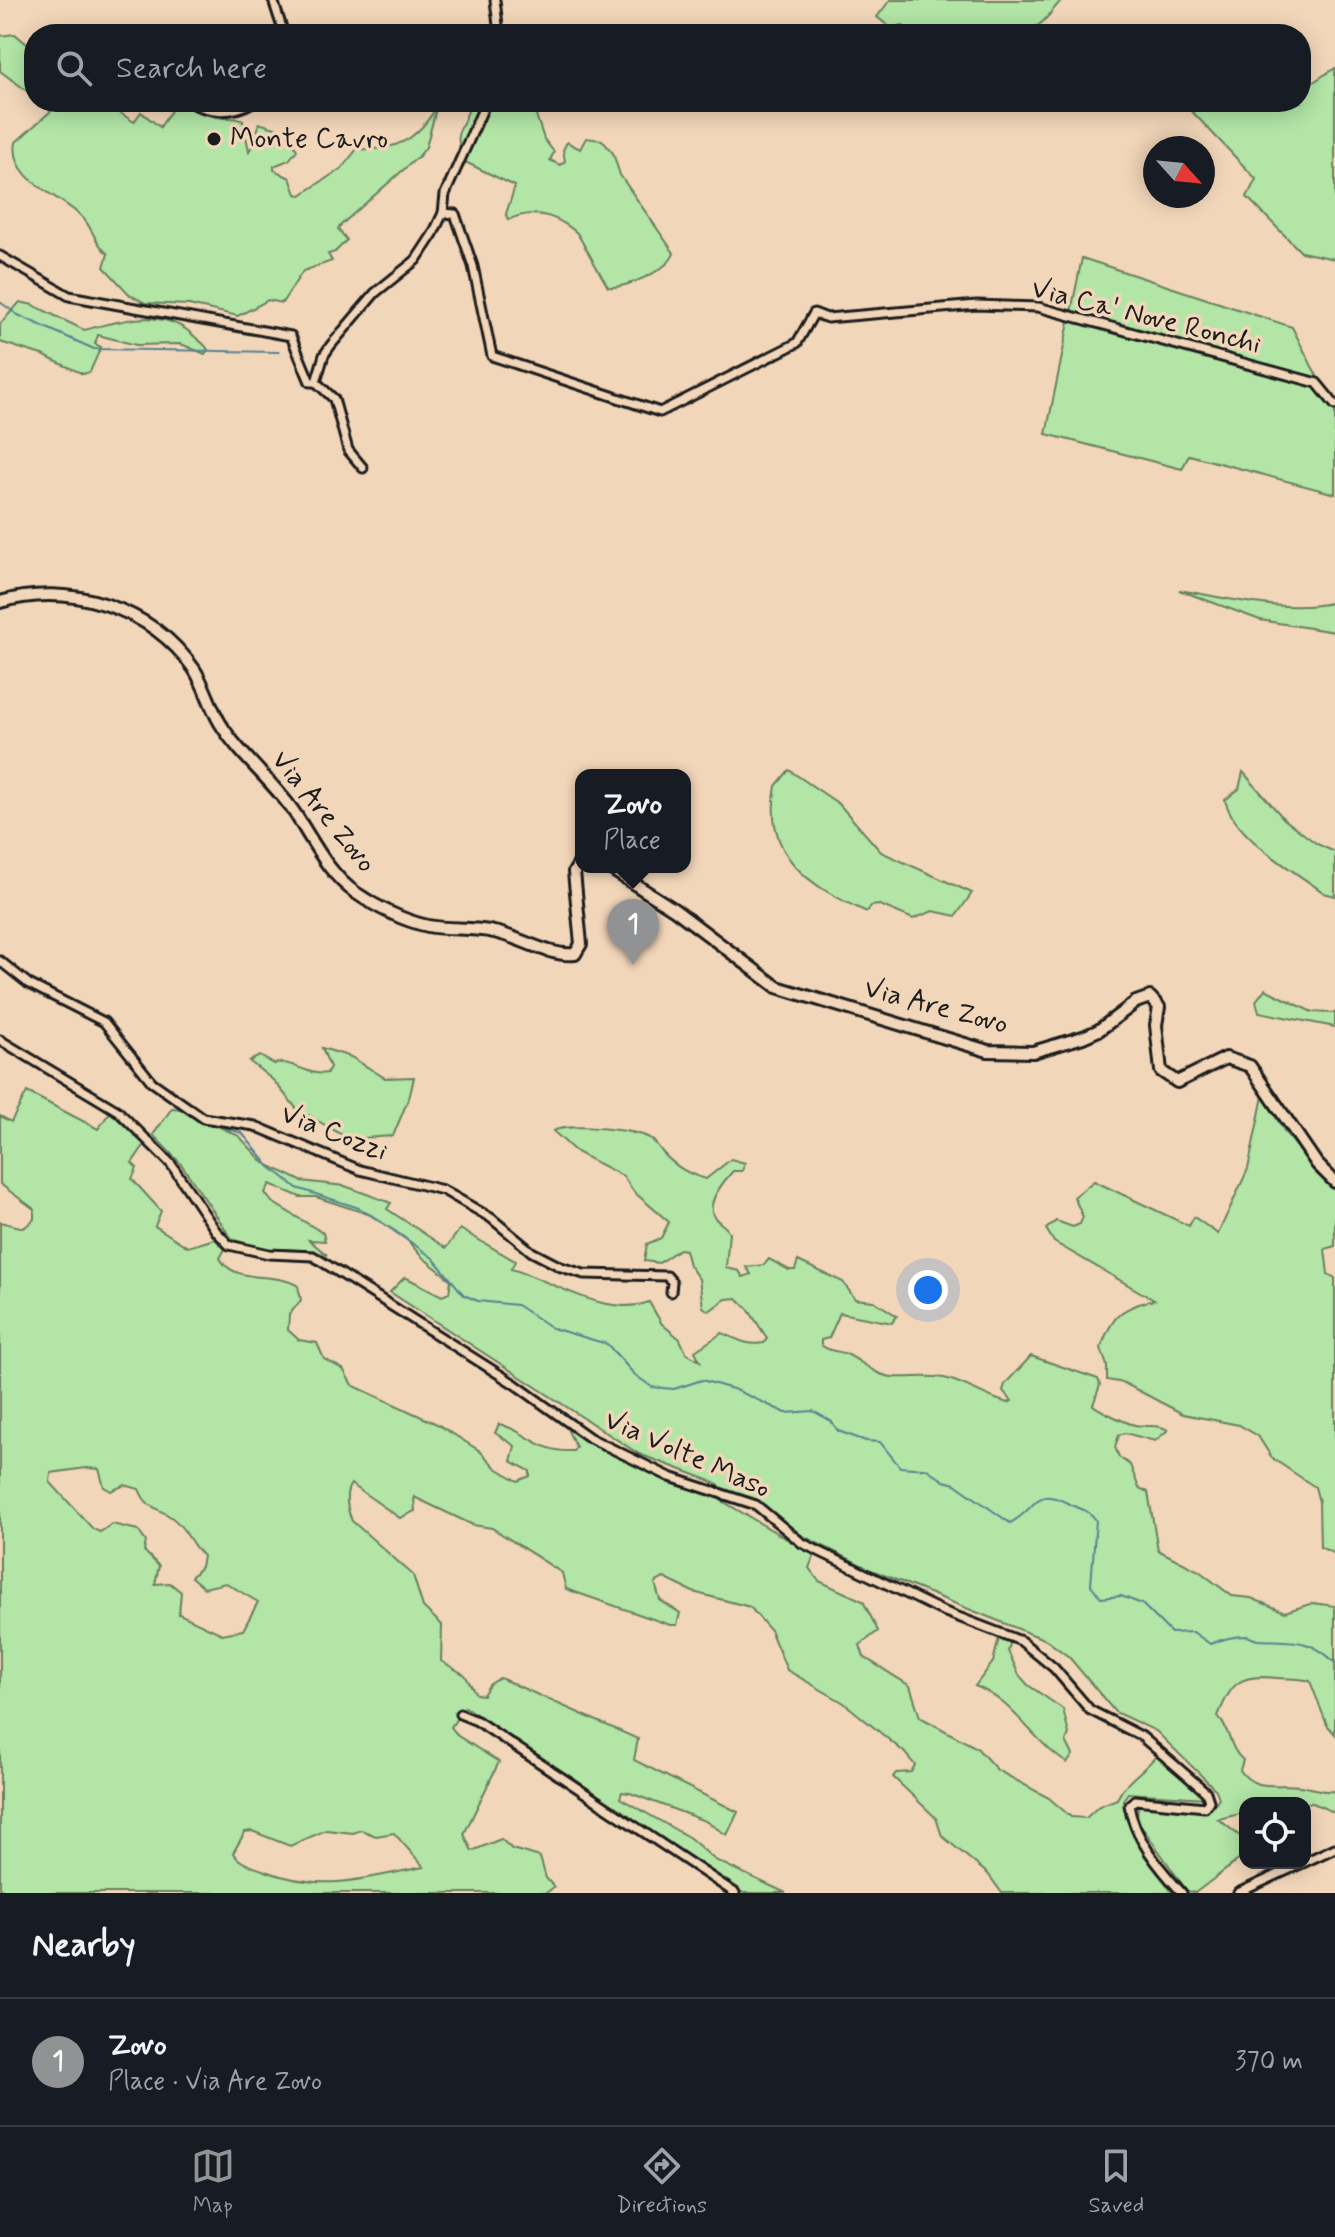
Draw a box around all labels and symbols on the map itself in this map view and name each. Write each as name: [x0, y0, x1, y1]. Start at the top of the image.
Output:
place label: Monte Cavro: [230, 121, 388, 158]
marker: Monte Cavro: [205, 130, 223, 148]
north arrow: [1143, 136, 1215, 208]
street label: Via Ca' Nove Ronchi: [1027, 271, 1265, 363]
street label: Via Are Zovo: [262, 743, 384, 881]
pin: 1: [607, 899, 659, 965]
street label: Via Are Zovo: [860, 970, 1012, 1044]
street label: Via Cozzi: [275, 1096, 393, 1170]
your location: [908, 1270, 948, 1310]
street label: Via Volte Maso: [598, 1402, 776, 1508]

